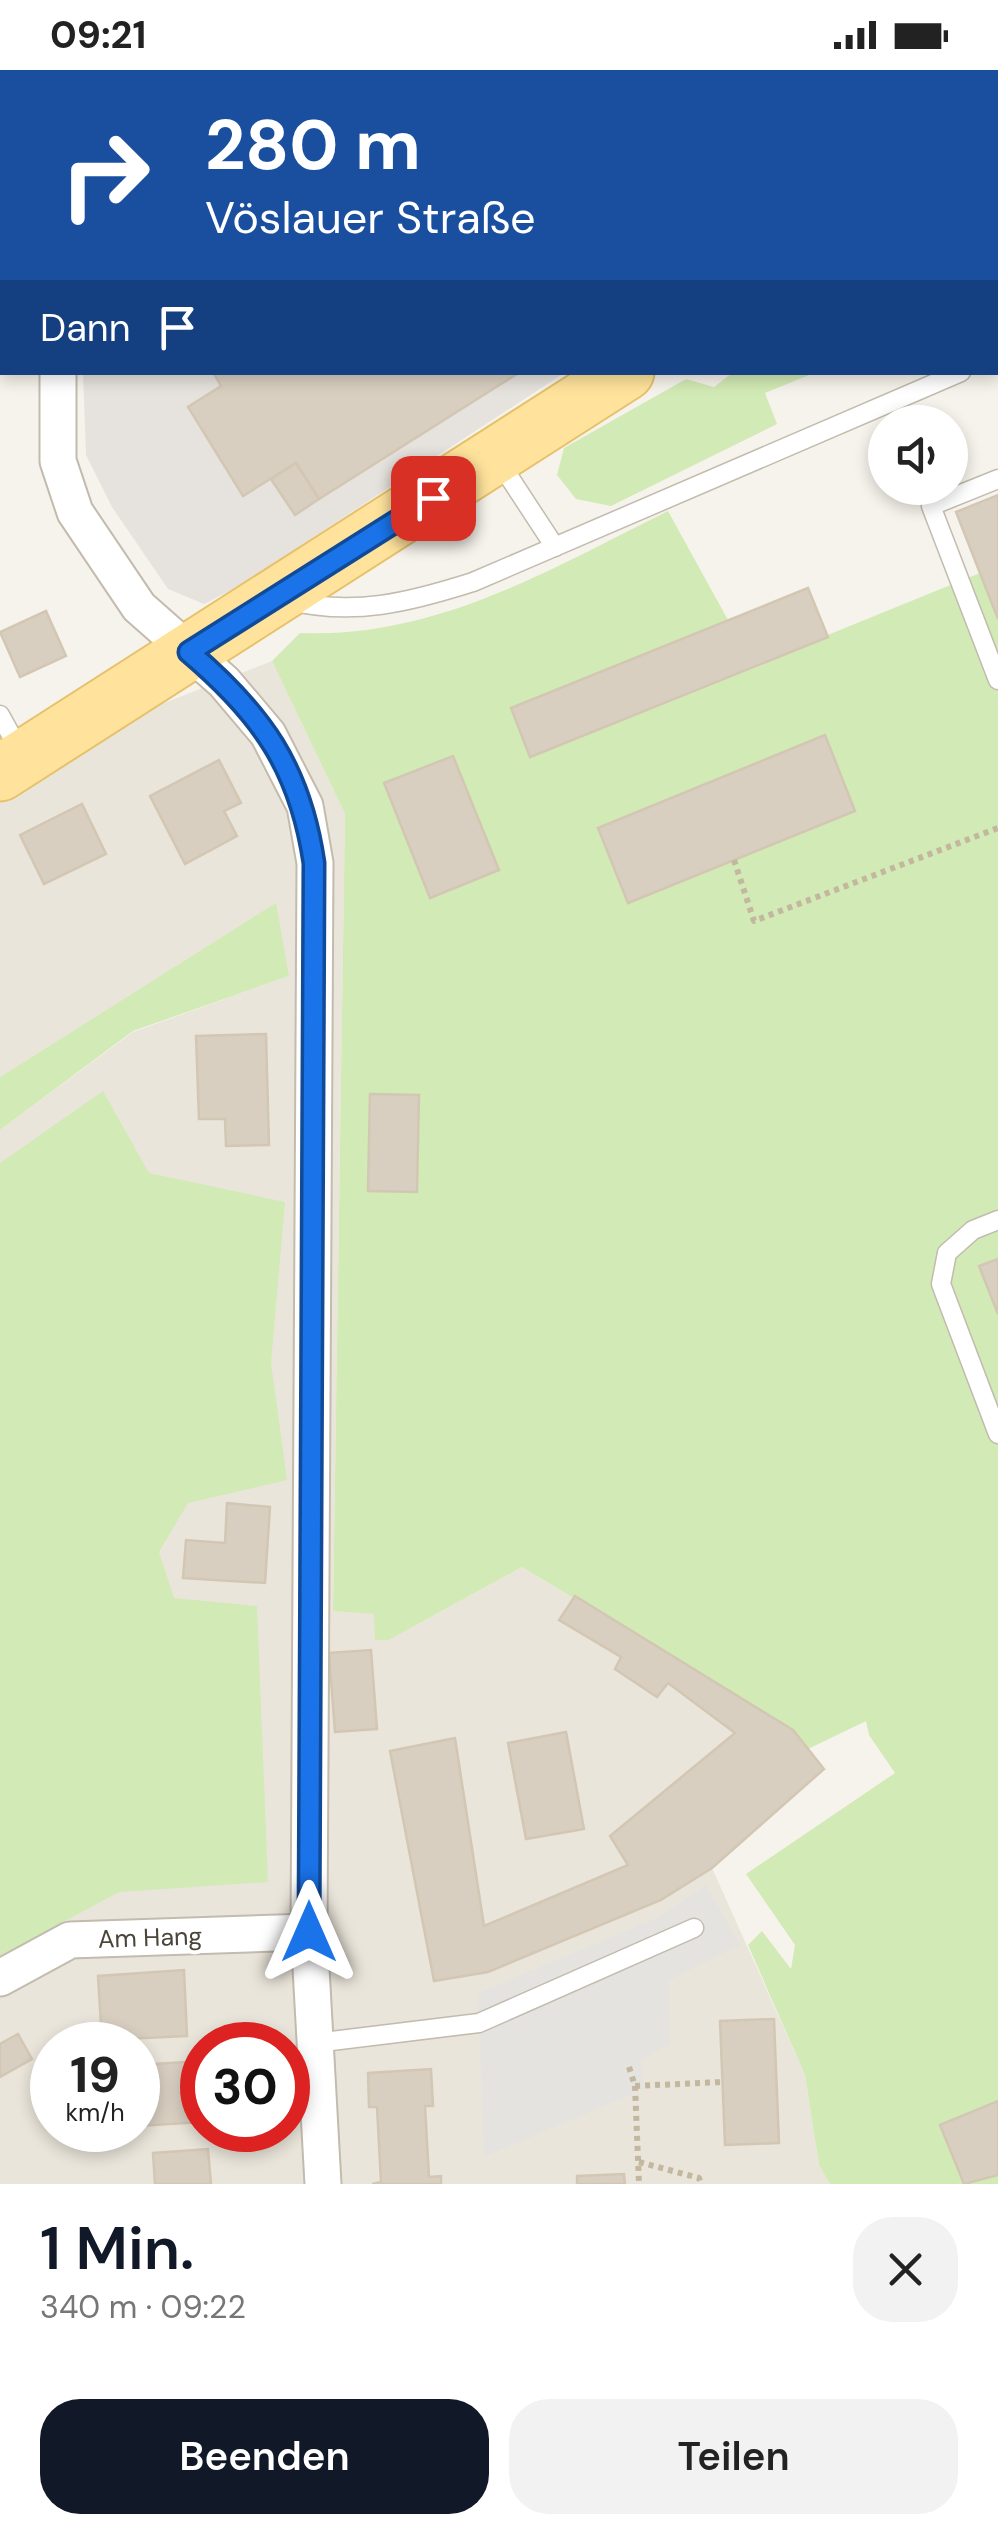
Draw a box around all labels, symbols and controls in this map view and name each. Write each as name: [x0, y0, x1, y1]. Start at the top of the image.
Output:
text: 09:21: [50, 10, 146, 60]
text: 280 m: [205, 100, 421, 191]
icon: right: [40, 110, 170, 240]
text: Vöslauer Straße: [205, 188, 535, 247]
icon: arrive: [150, 300, 205, 355]
text: Dann: [40, 303, 130, 353]
map controls: [868, 405, 968, 505]
button: sound: [868, 405, 968, 505]
pin: [391, 456, 476, 541]
icon: arrive: [406, 471, 461, 526]
position arrow: [257, 1880, 361, 1984]
street label: Am Hang: [97, 1919, 203, 1956]
speed limit sign: 30: [180, 2022, 310, 2152]
text: 19: [70, 2042, 120, 2108]
text: km/h: [65, 2096, 125, 2129]
text: 1 Min.: [40, 2209, 194, 2288]
button: close: [853, 2217, 958, 2322]
text: 340 m · 09:22: [40, 2286, 246, 2328]
button: Beenden: [40, 2399, 489, 2514]
button: Teilen: [509, 2399, 958, 2514]

